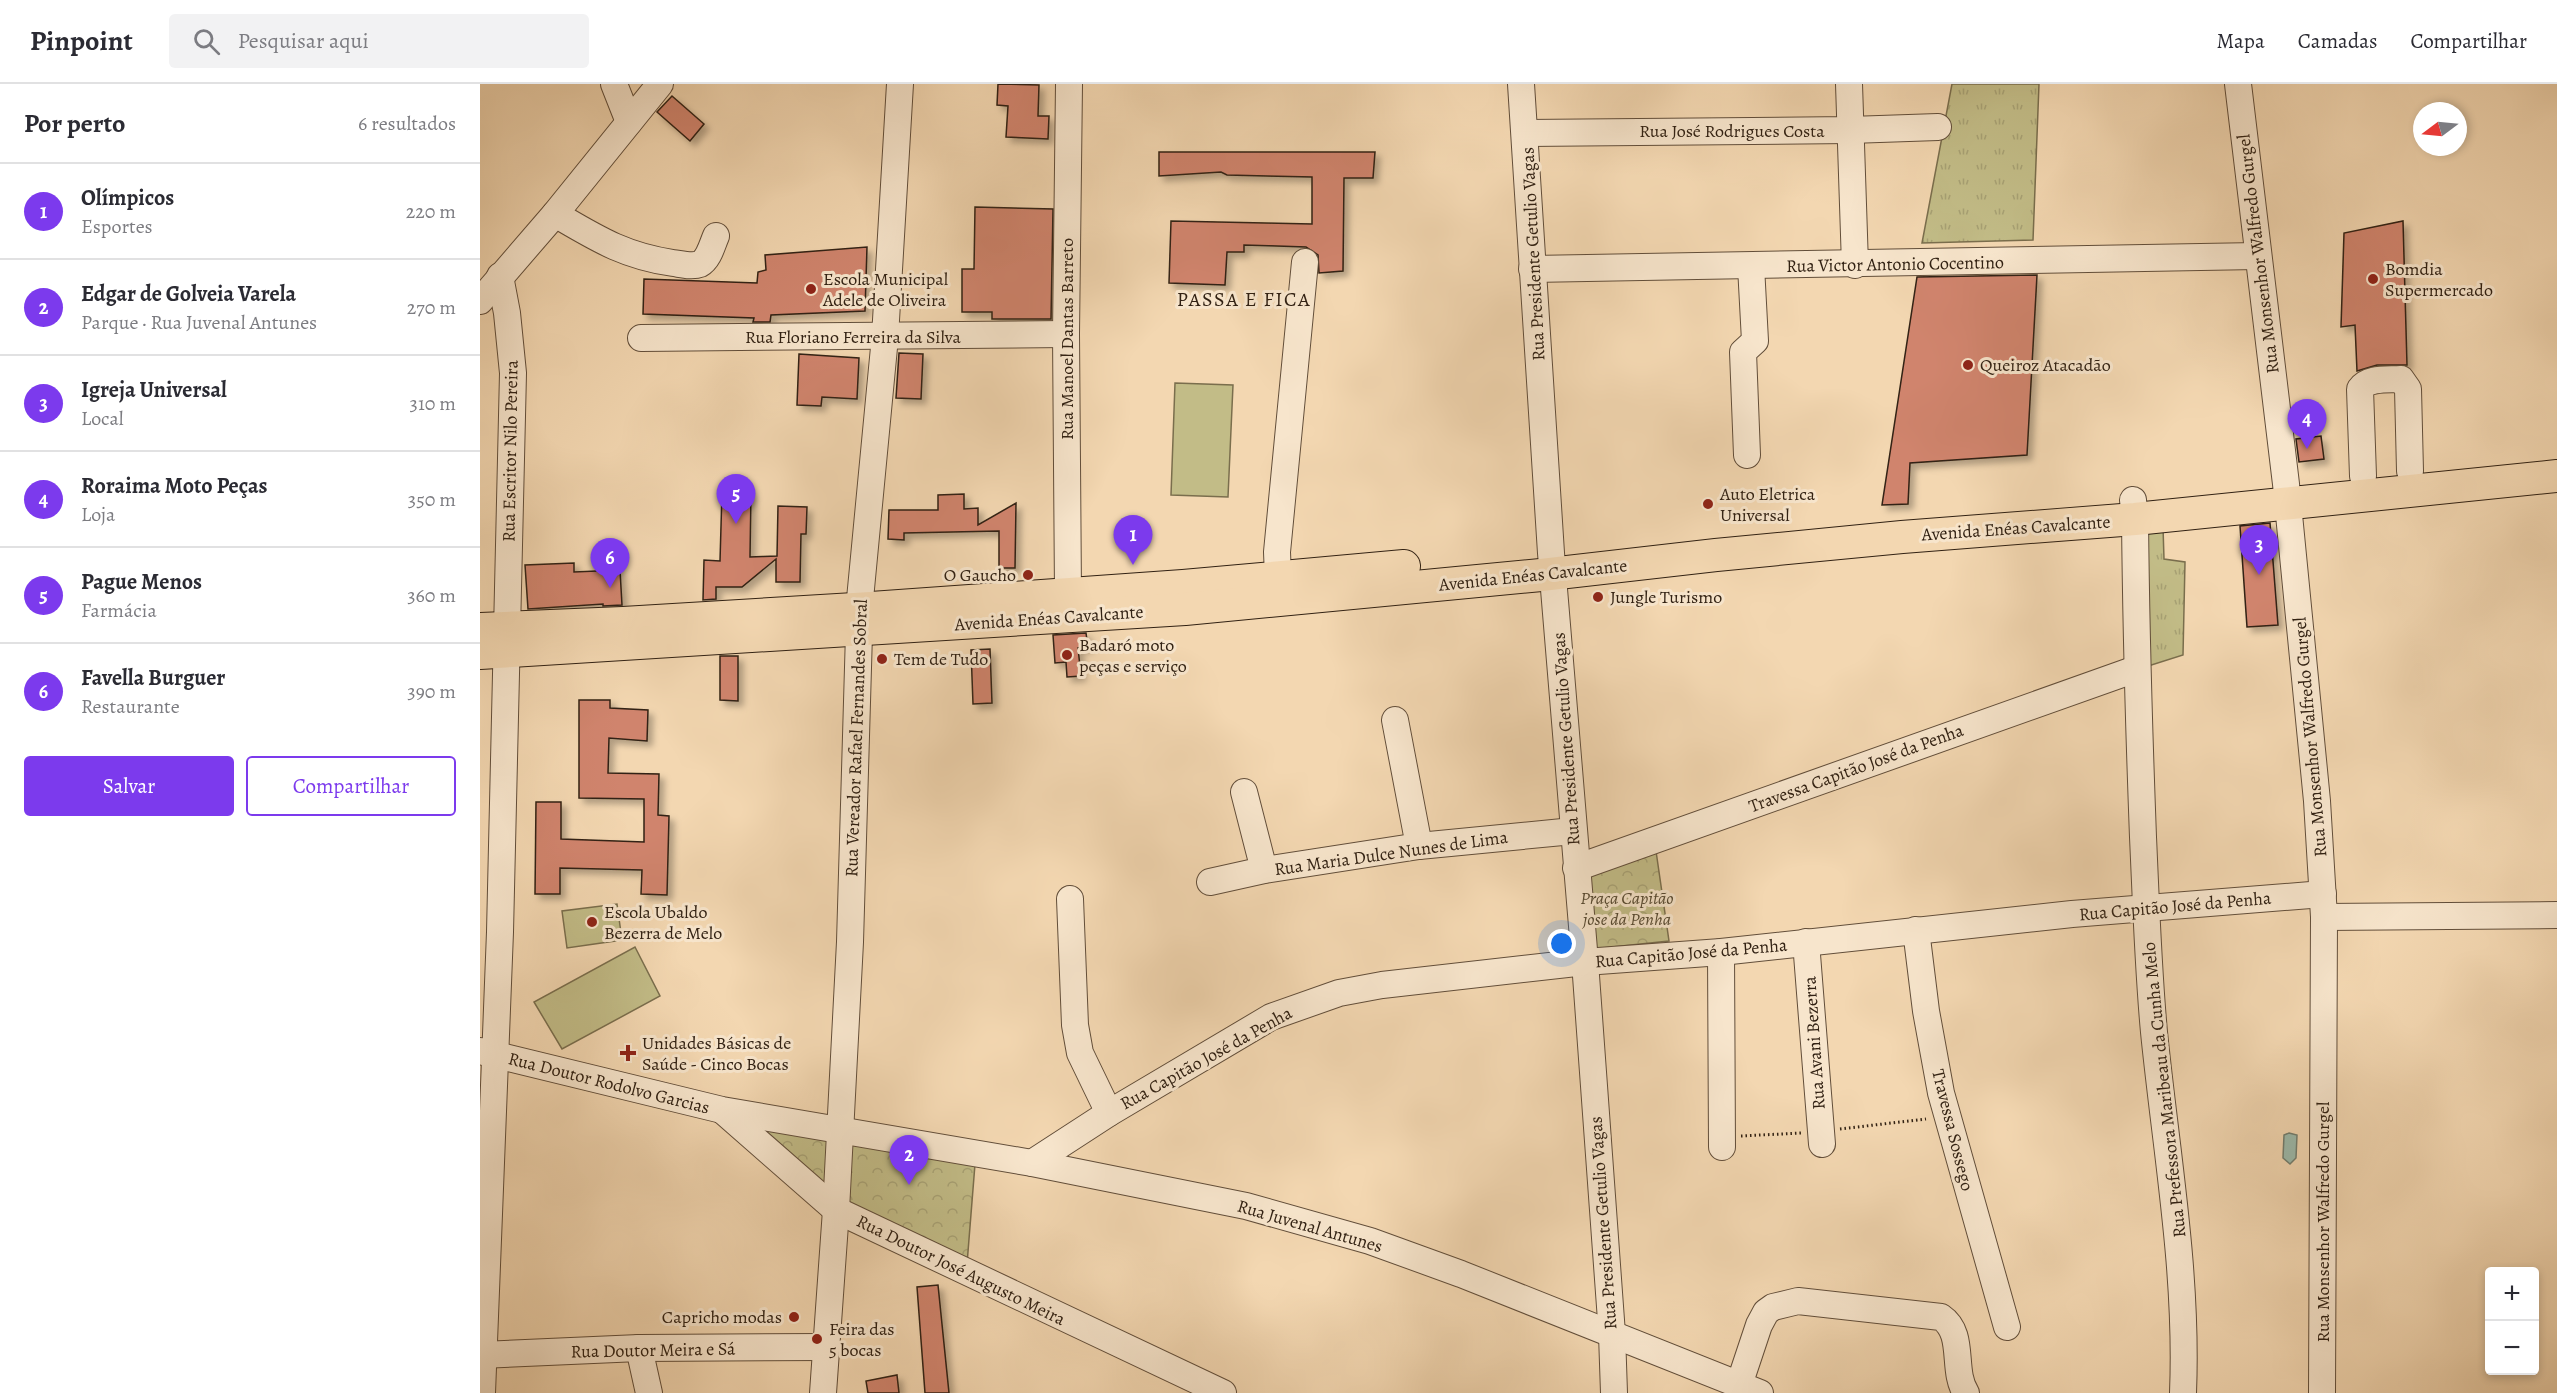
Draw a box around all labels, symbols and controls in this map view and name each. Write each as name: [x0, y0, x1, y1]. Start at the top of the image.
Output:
search box: [169, 14, 589, 68]
text: Pinpoint: [30, 22, 133, 60]
icon: search: [190, 25, 223, 58]
text: Pesquisar aqui: [238, 26, 369, 56]
text: Mapa: [2216, 27, 2265, 55]
text: Camadas: [2298, 27, 2377, 55]
text: Compartilhar: [2410, 27, 2527, 55]
north arrow: [2413, 102, 2467, 156]
text: Por perto: [24, 106, 125, 141]
text: 6 resultados: [358, 110, 456, 137]
street label: Rua José Rodrigues Costa: [1639, 119, 1825, 143]
street label: Rua Monsenhor Walfredo Gurgel: [2231, 132, 2285, 375]
street label: Rua Presidente Getulio Vagas: [1515, 147, 1551, 361]
text: Olímpicos: [81, 183, 174, 213]
text: 1: [40, 198, 47, 225]
text: 220 m: [406, 198, 456, 225]
text: Esportes: [81, 213, 153, 240]
street label: Rua Manoel Dantas Barreto: [1055, 238, 1079, 440]
street label: Rua Victor Antonio Cocentino: [1786, 250, 2004, 278]
place label: Bomdia Supermercado: [2385, 257, 2493, 302]
place label: Escola Municipal Adele de Oliveira: [822, 267, 949, 312]
marker: Bomdia Supermercado: [2366, 272, 2380, 286]
text: Edgar de Golveia Varela: [81, 279, 296, 309]
marker: Escola Municipal Adele de Oliveira: [804, 282, 818, 296]
district label: PASSA E FICA: [1177, 286, 1311, 313]
text: 2: [39, 294, 48, 321]
text: 270 m: [407, 294, 456, 321]
text: Parque · Rua Juvenal Antunes: [81, 309, 317, 336]
street label: Rua Floriano Ferreira da Silva: [745, 325, 962, 349]
place label: Queiroz Atacadão: [1980, 353, 2111, 377]
marker: Queiroz Atacadão: [1961, 358, 1975, 372]
street label: Rua Escritor Nilo Pereira: [496, 359, 524, 542]
text: Igreja Universal: [81, 375, 227, 405]
text: 3: [39, 390, 48, 417]
text: 310 m: [410, 390, 456, 417]
pin: 4: [2288, 400, 2326, 449]
text: Local: [81, 405, 124, 432]
text: Roraima Moto Peças: [81, 471, 268, 501]
pin: 5: [716, 474, 756, 524]
place label: Auto Eletrica Universal: [1719, 482, 1816, 527]
text: 4: [39, 486, 48, 513]
text: 350 m: [408, 486, 456, 513]
marker: Auto Eletrica Universal: [1701, 497, 1715, 511]
text: Loja: [81, 501, 115, 528]
street label: Avenida Enéas Cavalcante: [1920, 509, 2111, 547]
pin: 1: [1114, 516, 1152, 565]
pin: 3: [2240, 526, 2278, 575]
pin: 6: [590, 538, 630, 588]
street label: Avenida Enéas Cavalcante: [1437, 553, 1628, 597]
place label: O Gaucho: [944, 563, 1016, 587]
text: Pague Menos: [81, 567, 202, 597]
marker: O Gaucho: [1021, 568, 1035, 582]
text: 5: [39, 582, 48, 609]
text: 360 m: [407, 582, 456, 609]
place label: Jungle Turismo: [1610, 585, 1722, 609]
marker: Jungle Turismo: [1591, 590, 1605, 604]
text: Farmácia: [81, 597, 157, 624]
street label: Rua Vereador Rafael Fernandes Sobral: [839, 598, 873, 877]
street label: Avenida Enéas Cavalcante: [953, 599, 1144, 637]
street label: Rua Monsenhor Walfredo Gurgel: [2287, 615, 2332, 858]
street label: Rua Presidente Getulio Vagas: [1547, 631, 1585, 847]
place label: Badaró moto peças e serviço: [1079, 633, 1187, 678]
place label: Tem de Tudo: [894, 647, 988, 671]
marker: Badaró moto peças e serviço: [1060, 648, 1074, 662]
marker: Tem de Tudo: [875, 652, 889, 666]
text: Favella Burguer: [81, 663, 225, 693]
text: 6: [39, 678, 48, 705]
text: 390 m: [407, 678, 456, 705]
text: Restaurante: [81, 693, 180, 720]
street label: Travessa Capitão José da Penha: [1745, 718, 1967, 818]
button: Salvar: [24, 756, 234, 816]
button: Compartilhar: [246, 756, 456, 816]
street label: Rua Maria Dulce Nunes de Lima: [1273, 825, 1510, 881]
park label: Praça Capitão jose da Penha: [1580, 886, 1674, 931]
street label: Rua Capitão José da Penha: [2078, 886, 2273, 926]
place label: Escola Ubaldo Bezerra de Melo: [604, 900, 722, 945]
marker: Escola Ubaldo Bezerra de Melo: [585, 915, 599, 929]
your location: [1547, 929, 1576, 958]
street label: Rua Capitão José da Penha: [1594, 933, 1789, 973]
street label: Rua Prefessora Maribeau da Cunha Melo: [2137, 941, 2191, 1239]
street label: Rua Avani Bezerra: [1797, 975, 1831, 1111]
street label: Rua Capitão José da Penha: [1116, 1000, 1297, 1115]
place label: Unidades Básicas de Saúde - Cinco Bocas: [642, 1031, 791, 1076]
marker: Unidades Básicas de Saúde - Cinco Bocas: [619, 1044, 637, 1062]
street label: Rua Doutor Rodolvo Garcias: [506, 1046, 712, 1120]
street label: Travessa Sossego: [1926, 1067, 1980, 1193]
street label: Rua Monsenhor Walfredo Gurgel: [2311, 1101, 2335, 1342]
street label: Rua Presidente Getulio Vagas: [1584, 1115, 1622, 1331]
pin: 2: [890, 1136, 928, 1185]
street label: Rua Juvenal Antunes: [1235, 1194, 1385, 1258]
street label: Rua Doutor José Augusto Meira: [853, 1209, 1070, 1331]
map controls: [2485, 1267, 2539, 1375]
button: +: [2485, 1267, 2539, 1321]
place label: Capricho modas: [662, 1305, 782, 1329]
marker: Capricho modas: [787, 1310, 801, 1324]
place label: Feira das 5 bocas: [829, 1317, 895, 1362]
button: −: [2485, 1321, 2539, 1375]
marker: Feira das 5 bocas: [810, 1332, 824, 1346]
street label: Rua Doutor Meira e Sá: [570, 1337, 736, 1363]

